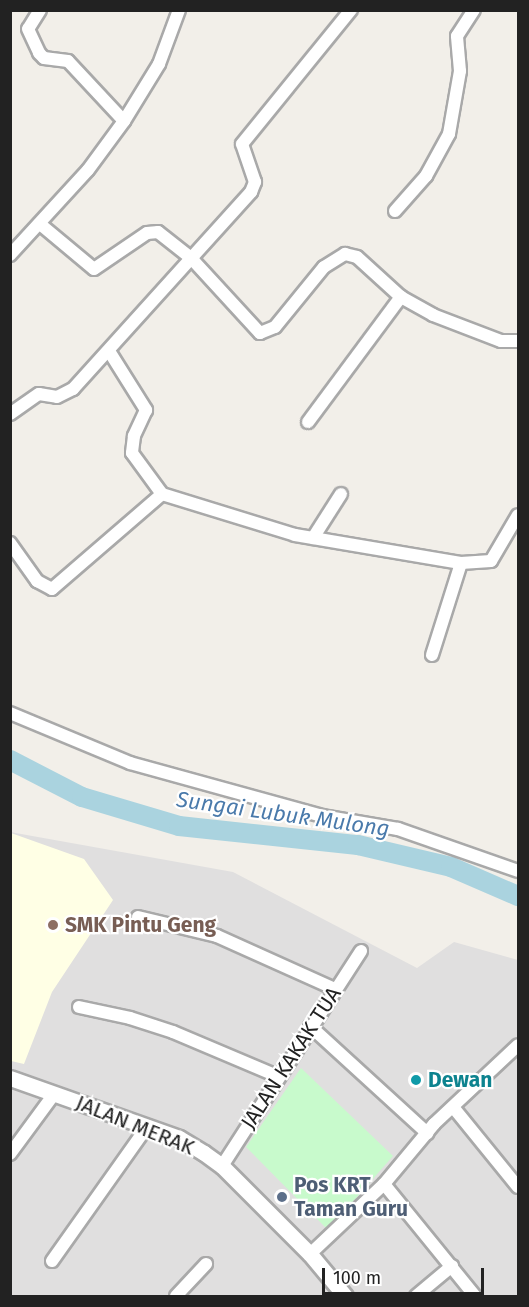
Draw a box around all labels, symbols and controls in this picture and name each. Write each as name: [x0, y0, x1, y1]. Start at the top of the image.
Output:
water label: Sungai Lubuk Mulong: [175, 786, 391, 842]
place label: SMK Pintu Geng: [65, 912, 216, 938]
marker: SMK Pintu Geng: [46, 918, 60, 932]
street label: JALAN KAKAK TUA: [236, 982, 346, 1134]
place label: Dewan: [428, 1067, 492, 1093]
marker: Dewan: [409, 1073, 423, 1087]
street label: JALAN MERAK: [72, 1090, 198, 1160]
place label: Pos KRT Taman Guru: [294, 1172, 408, 1222]
marker: Pos KRT Taman Guru: [275, 1190, 289, 1204]
scale bar: [325, 1256, 487, 1294]
text: 100 m: [333, 1267, 381, 1289]

